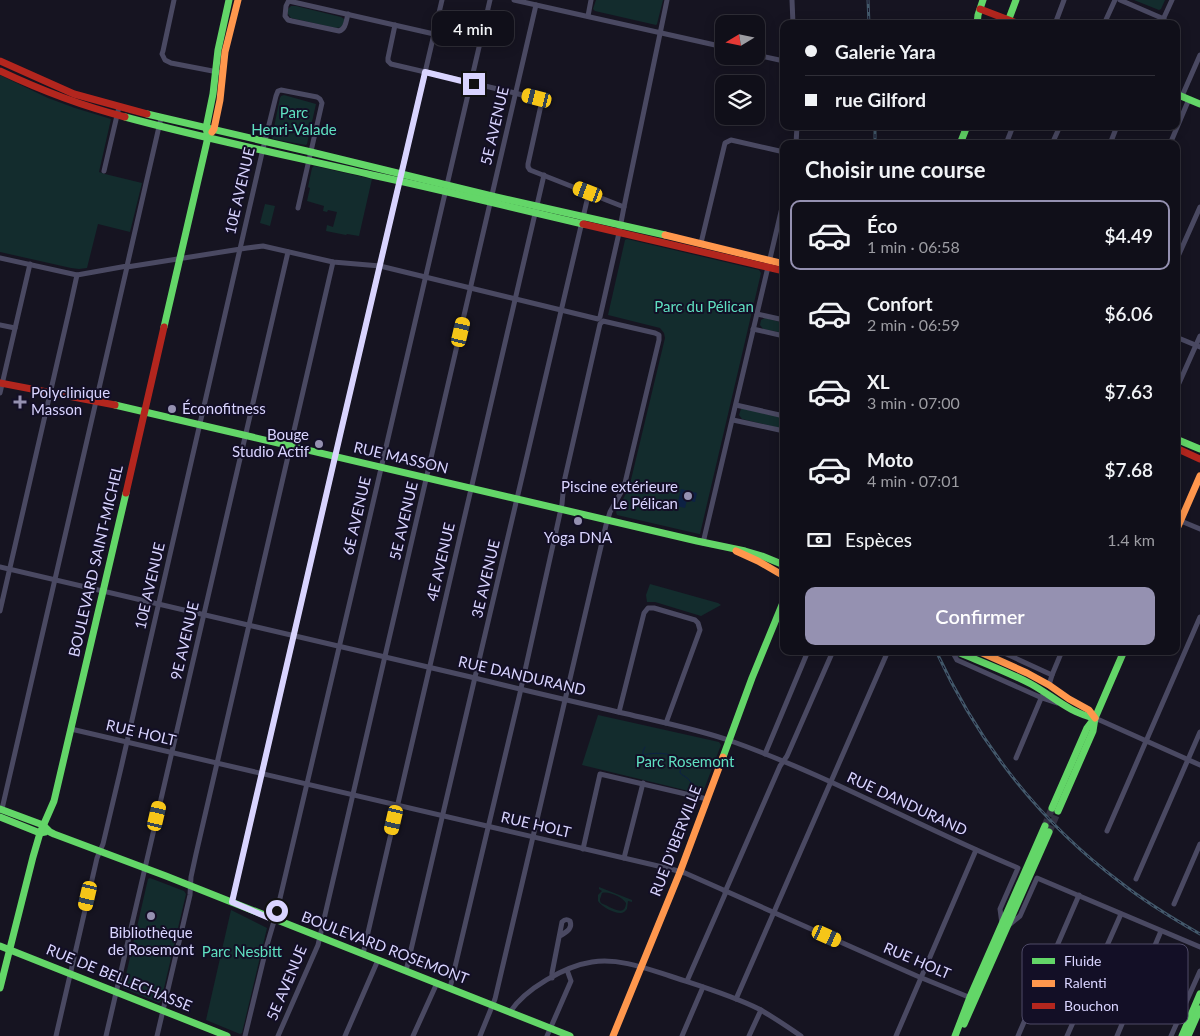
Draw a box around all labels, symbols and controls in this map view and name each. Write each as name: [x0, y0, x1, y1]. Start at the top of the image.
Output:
callout: 4 min: [433, 12, 515, 46]
north arrow: [715, 15, 765, 65]
map controls: [715, 15, 765, 125]
text: 4 min: [453, 19, 493, 38]
text: Galerie Yara: [835, 40, 936, 63]
route end: [463, 73, 485, 95]
button: layers: [715, 75, 765, 125]
street label: 5E AVENUE: [476, 85, 512, 167]
car: [520, 87, 553, 109]
text: rue Gilford: [835, 88, 926, 111]
park label: Parc Henri-Valade: [251, 103, 337, 138]
street label: 10E AVENUE: [220, 146, 258, 236]
text: Choisir une course: [805, 156, 986, 183]
car: [571, 180, 604, 204]
icon: car: [807, 213, 852, 258]
text: Éco: [867, 214, 897, 237]
text: $4.49: [1104, 224, 1153, 247]
text: 1 min · 06:58: [867, 237, 960, 256]
icon: car: [807, 291, 852, 336]
text: Confort: [867, 292, 932, 315]
park label: Parc du Pélican: [654, 297, 754, 315]
text: $6.06: [1104, 302, 1153, 325]
text: 2 min · 06:59: [867, 315, 960, 334]
car: [450, 316, 471, 348]
icon: car: [807, 369, 852, 414]
text: XL: [867, 370, 890, 393]
text: $7.63: [1104, 380, 1153, 403]
place label: Polyclinique Masson: [31, 383, 110, 418]
text: 3 min · 07:00: [867, 393, 960, 412]
marker: Polyclinique Masson: [13, 395, 27, 409]
place label: Éconofitness: [182, 399, 266, 417]
marker: Éconofitness: [166, 403, 178, 415]
place label: Bouge Studio Actif: [232, 425, 310, 460]
street label: RUE MASSON: [352, 437, 450, 477]
marker: Bouge Studio Actif: [313, 438, 325, 450]
icon: car: [807, 447, 852, 492]
text: Moto: [867, 448, 913, 471]
text: $7.68: [1104, 458, 1153, 481]
street label: BOULEVARD SAINT-MICHEL: [64, 463, 126, 659]
text: 4 min · 07:01: [867, 471, 960, 490]
street label: 6E AVENUE: [338, 475, 374, 557]
place label: Piscine extérieure Le Pélican: [561, 477, 678, 512]
street label: 5E AVENUE: [385, 480, 421, 562]
marker: Piscine extérieure Le Pélican: [682, 490, 694, 502]
marker: Yoga DNA: [572, 515, 584, 527]
street label: 4E AVENUE: [422, 521, 458, 603]
icon: cash: [805, 526, 833, 554]
place label: Yoga DNA: [544, 528, 613, 546]
text: Espèces: [845, 528, 912, 551]
text: 1.4 km: [1107, 530, 1155, 549]
street label: 3E AVENUE: [467, 538, 503, 620]
street label: 10E AVENUE: [130, 541, 168, 631]
button: Confirmer: [805, 587, 1155, 645]
street label: 9E AVENUE: [166, 600, 202, 682]
street label: RUE DANDURAND: [457, 652, 588, 698]
street label: RUE HOLT: [104, 715, 178, 749]
park label: Parc Rosemont: [636, 752, 735, 770]
street label: RUE DANDURAND: [845, 767, 970, 839]
street label: RUE D'IBERVILLE: [646, 783, 705, 899]
car: [146, 800, 167, 832]
car: [383, 804, 404, 836]
street label: RUE HOLT: [499, 807, 573, 841]
car: [77, 880, 98, 912]
route start: [266, 900, 288, 922]
street label: BOULEVARD ROSEMONT: [299, 907, 472, 987]
marker: Bibliothèque de Rosemont: [145, 910, 157, 922]
place label: Bibliothèque de Rosemont: [108, 923, 195, 958]
car: [810, 923, 843, 949]
street label: RUE HOLT: [881, 938, 954, 982]
street label: RUE DE BELLECHASSE: [44, 940, 195, 1015]
park label: Parc Nesbitt: [202, 942, 283, 960]
street label: 5E AVENUE: [262, 942, 310, 1023]
legend: [1022, 944, 1188, 1024]
text: Fluide: [1064, 952, 1102, 969]
text: Ralenti: [1064, 974, 1107, 991]
text: Bouchon: [1064, 997, 1119, 1014]

